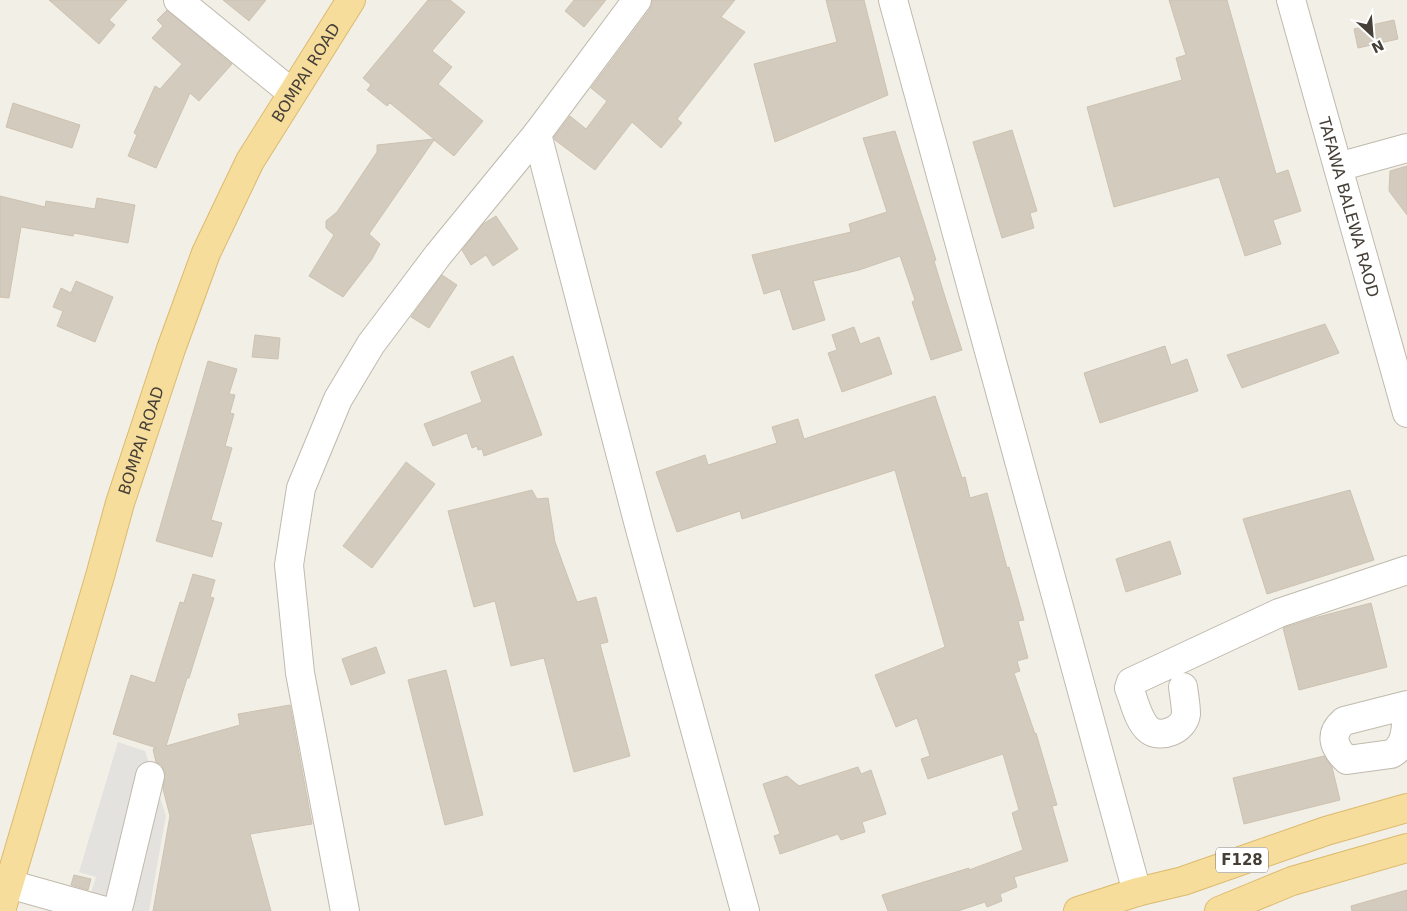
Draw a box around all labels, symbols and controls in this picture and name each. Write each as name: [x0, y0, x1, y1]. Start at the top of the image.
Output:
north arrow: [1347, 10, 1397, 60]
street label: BOMPAI ROAD: [268, 20, 344, 126]
text: N: [1369, 37, 1386, 56]
street label: TAFAWA BALEWA RAOD: [1314, 114, 1383, 299]
street label: BOMPAI ROAD: [114, 384, 168, 497]
road number: F128: [1216, 848, 1268, 872]

